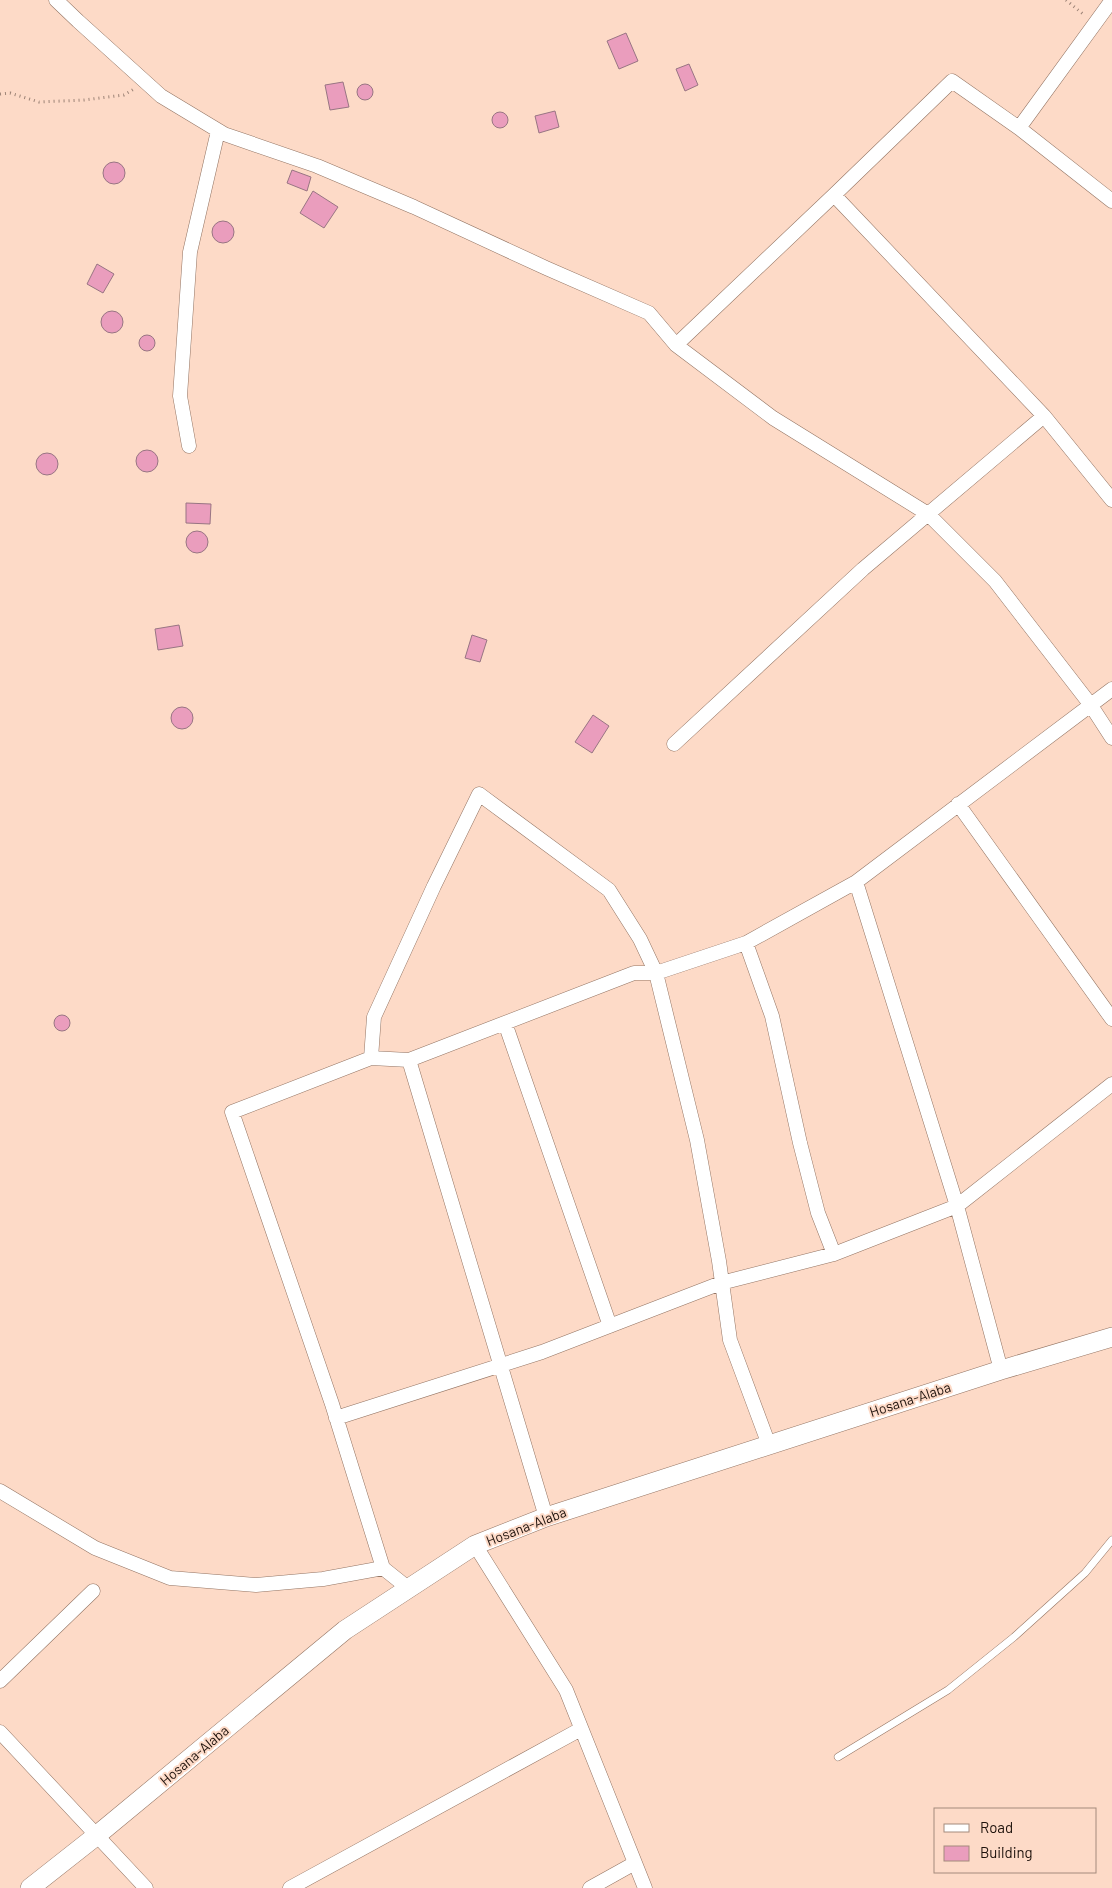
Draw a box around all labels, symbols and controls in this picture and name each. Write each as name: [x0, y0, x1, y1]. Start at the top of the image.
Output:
street label: Hosana-Alaba: [867, 1378, 953, 1420]
street label: Hosana-Alaba: [483, 1503, 569, 1549]
street label: Hosana-Alaba: [156, 1721, 232, 1789]
legend: [934, 1808, 1097, 1873]
text: Road: [980, 1818, 1013, 1836]
text: Building: [980, 1843, 1033, 1861]

